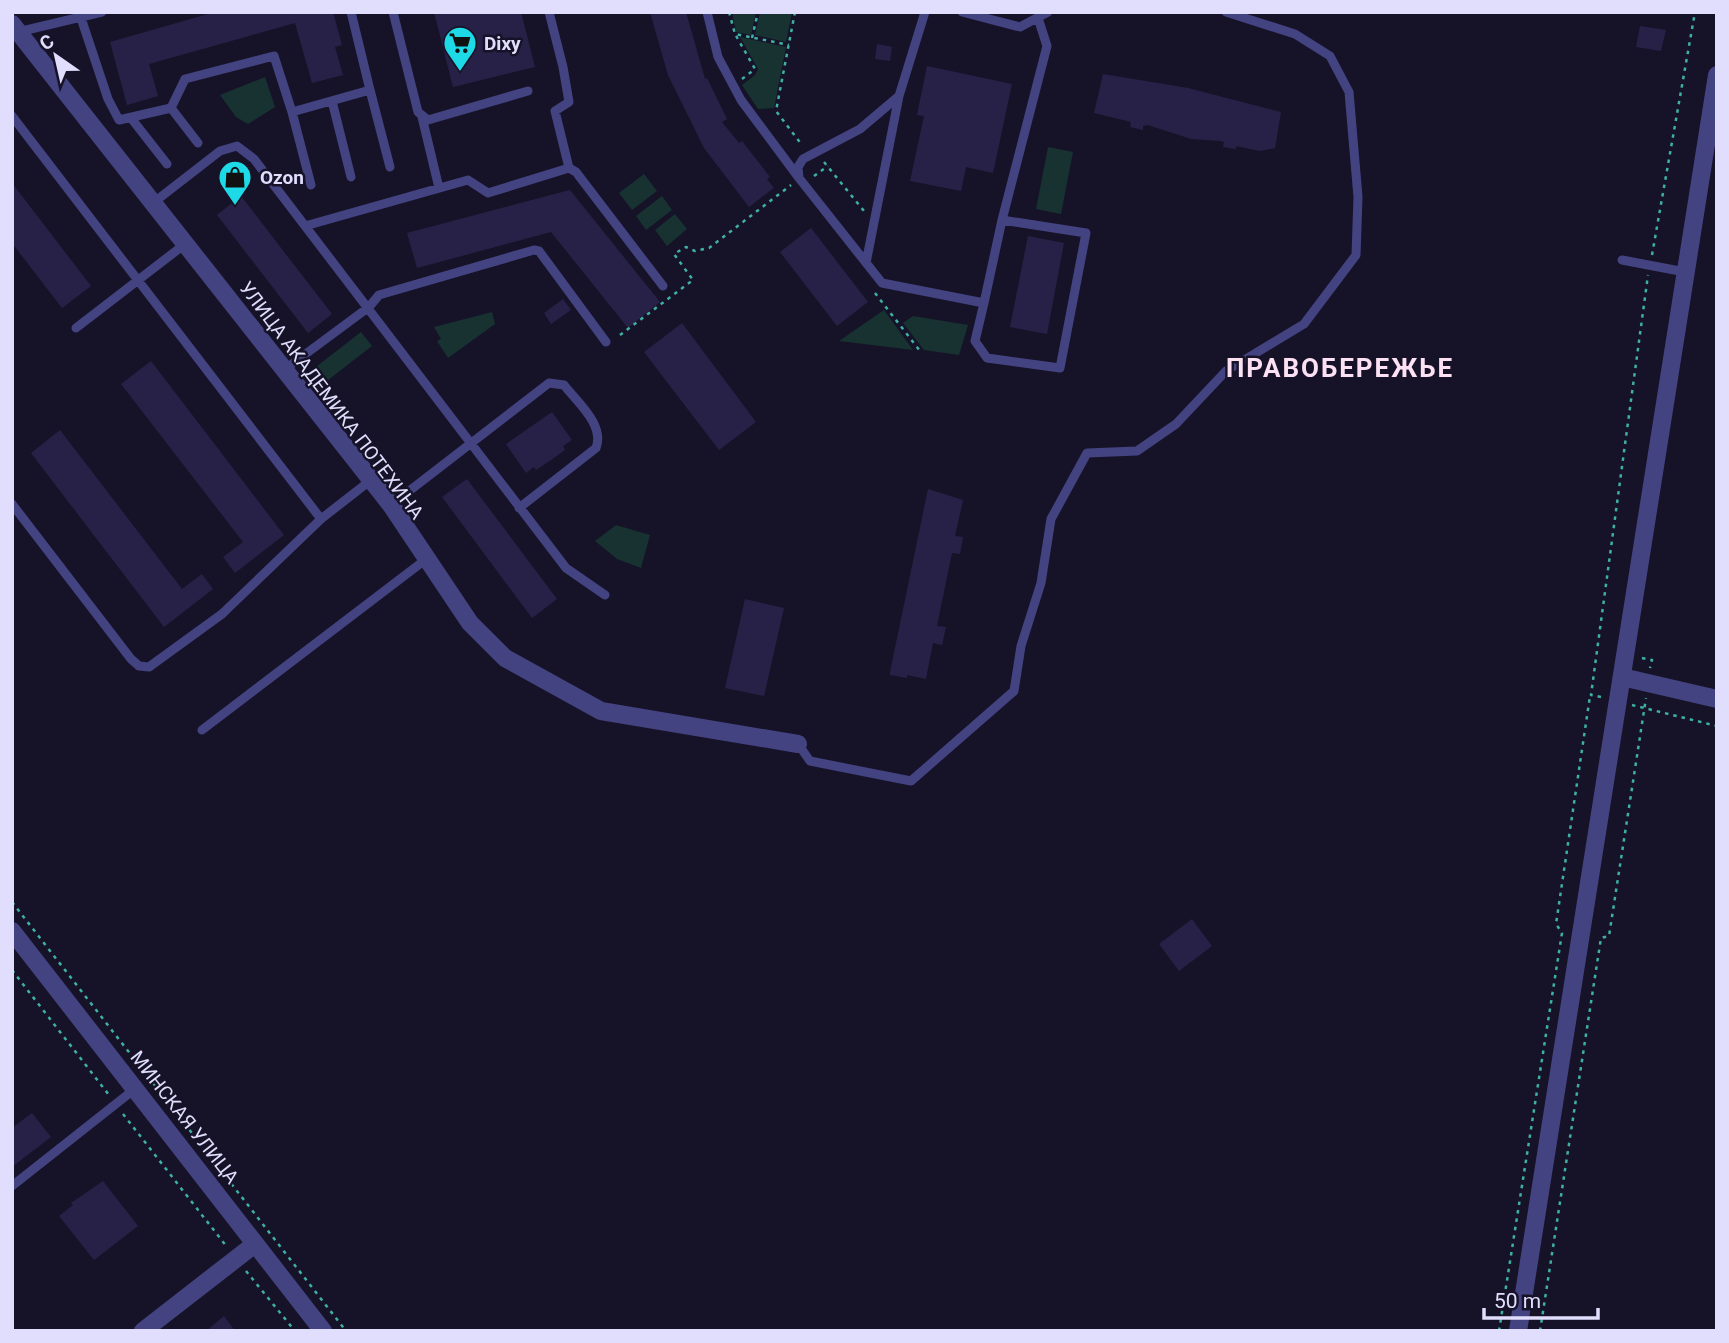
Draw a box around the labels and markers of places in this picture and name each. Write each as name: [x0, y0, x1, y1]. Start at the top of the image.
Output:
supermarket icon: Dixy: [441, 24, 479, 73]
place label: Dixy: [484, 32, 521, 55]
shop icon: Ozon: [216, 158, 254, 207]
place label: Ozon: [260, 166, 304, 189]

